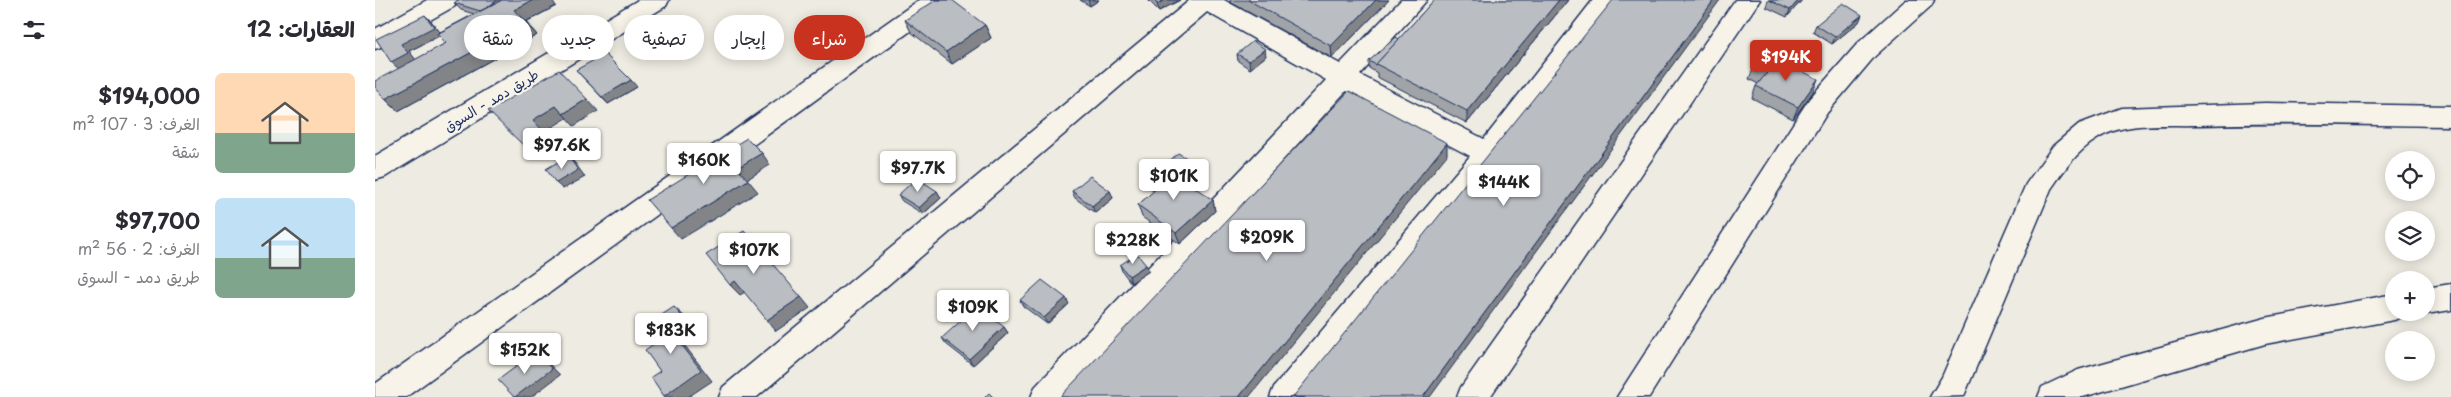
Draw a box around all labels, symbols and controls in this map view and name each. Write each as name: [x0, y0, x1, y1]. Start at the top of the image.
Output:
text: العقارات: 12: [247, 12, 355, 44]
chip: شقة: [464, 15, 532, 60]
chip: جديد: [542, 15, 614, 60]
chip: تصفية: [624, 15, 704, 60]
chip: إيجار: [714, 15, 784, 60]
chip: شراء: [794, 15, 865, 60]
icon: filters: [20, 16, 48, 44]
pin: $194K: [1751, 39, 1821, 82]
text: $194K: [1761, 44, 1811, 68]
street label: طريق دمد - السوق: [440, 63, 542, 137]
text: $194,000: [99, 79, 200, 111]
icon: home: [255, 93, 315, 153]
text: الغرف: 3 · 107 m²: [72, 111, 200, 135]
pin: $97.6K: [521, 128, 603, 170]
text: $97.6K: [534, 132, 590, 156]
text: شقة: [172, 139, 200, 163]
pin: $160K: [669, 142, 739, 185]
text: $160K: [678, 147, 730, 171]
pin: $97.7K: [877, 150, 959, 193]
map controls: [2385, 151, 2435, 381]
button: locate: [2385, 151, 2435, 201]
text: $97.7K: [891, 155, 945, 179]
pin: $101K: [1139, 158, 1209, 201]
text: $101K: [1150, 163, 1198, 187]
pin: $144K: [1469, 164, 1539, 207]
text: $144K: [1478, 169, 1530, 193]
text: $97,700: [115, 204, 200, 236]
button: layers: [2385, 211, 2435, 261]
icon: home: [255, 218, 315, 278]
pin: $209K: [1232, 220, 1302, 262]
pin: $228K: [1098, 222, 1168, 265]
text: $209K: [1240, 224, 1294, 248]
text: $228K: [1106, 227, 1160, 251]
pin: $107K: [719, 232, 789, 275]
text: الغرف: 2 · 56 m²: [78, 236, 200, 260]
text: $107K: [729, 237, 779, 261]
text: طريق دمد - السوق: [77, 264, 200, 288]
button: +: [2385, 271, 2435, 321]
pin: $109K: [938, 290, 1008, 332]
text: $109K: [948, 294, 998, 318]
pin: $183K: [636, 312, 706, 355]
text: $183K: [646, 317, 696, 341]
button: −: [2385, 331, 2435, 381]
pin: $152K: [490, 332, 560, 375]
text: $152K: [500, 337, 550, 361]

